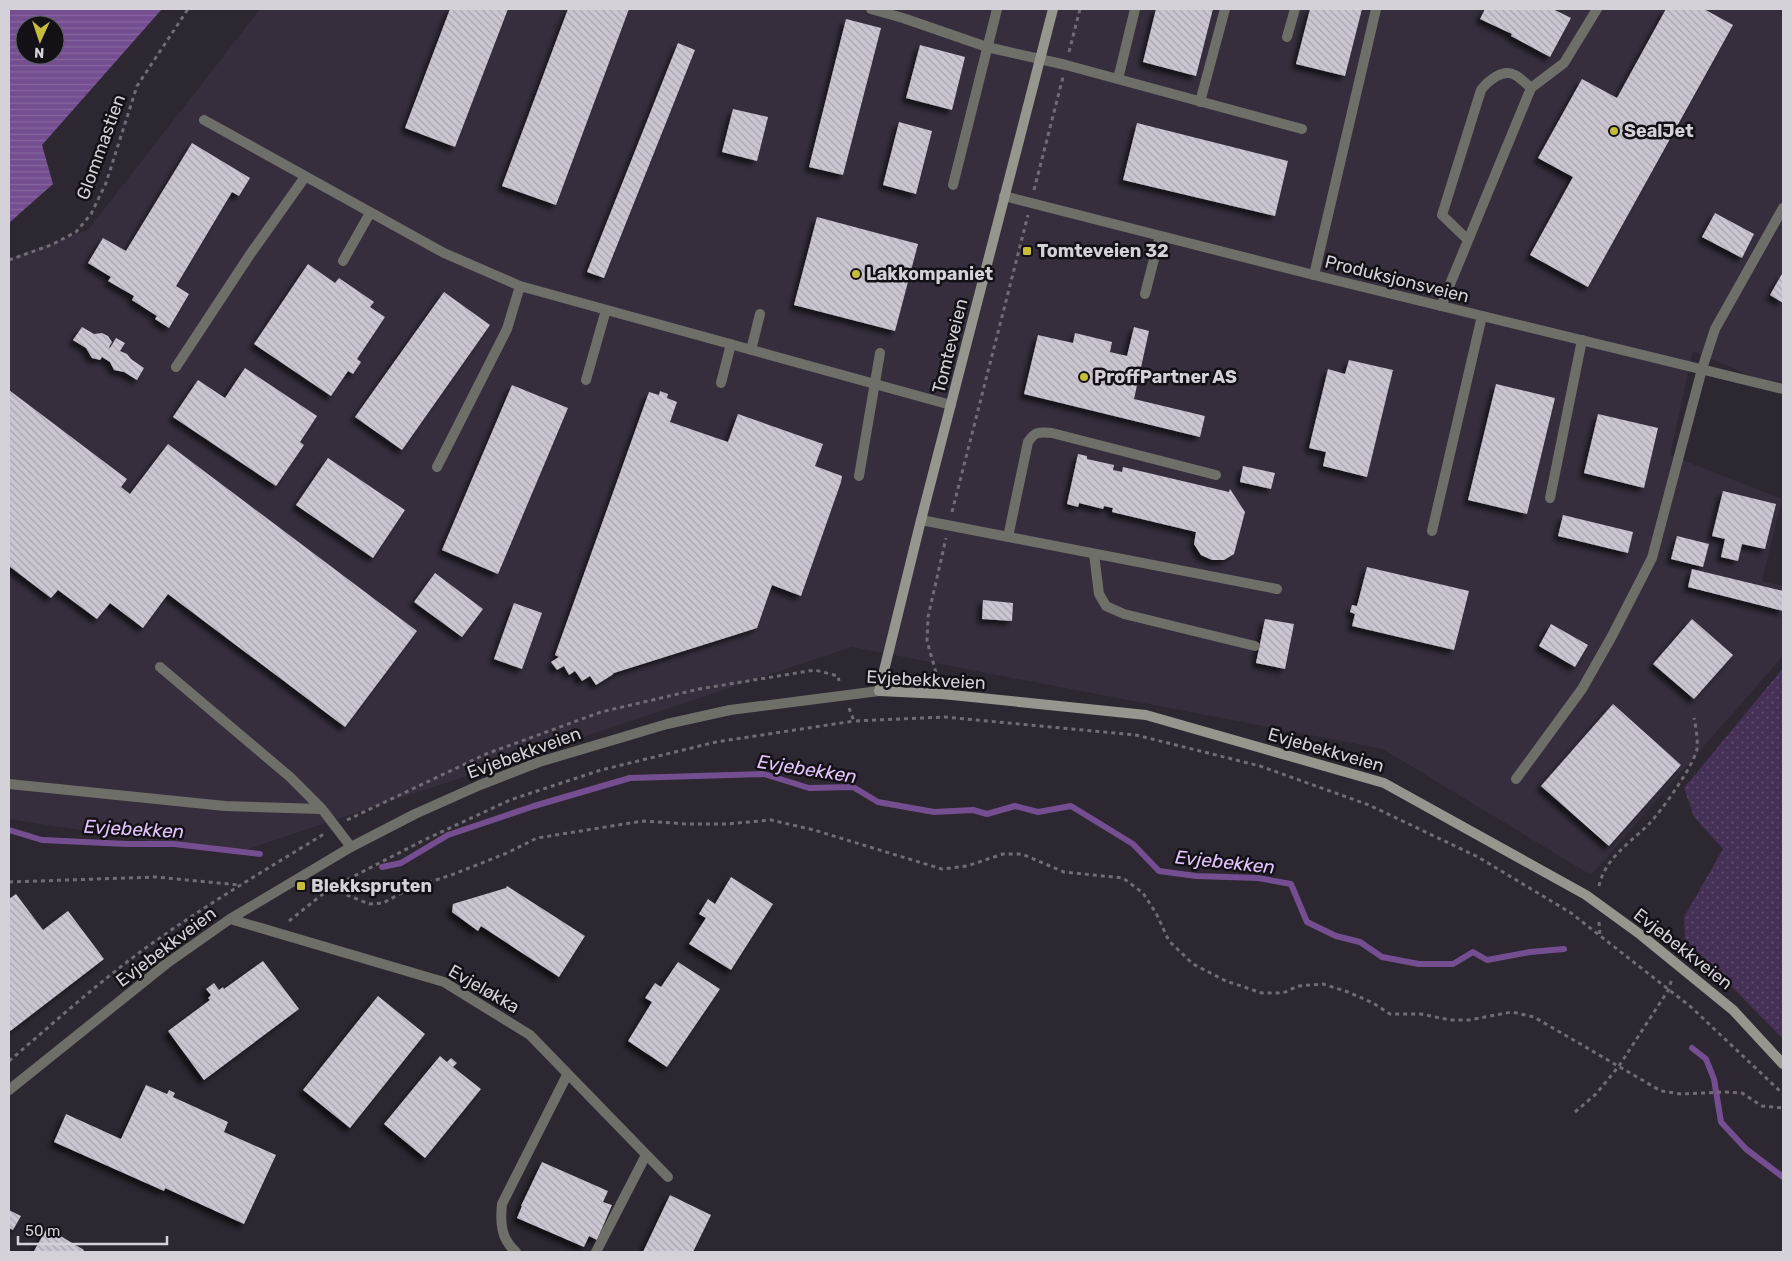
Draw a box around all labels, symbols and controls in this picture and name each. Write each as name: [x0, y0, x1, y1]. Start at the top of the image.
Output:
north arrow: [15, 15, 65, 65]
text: N: [34, 44, 45, 61]
street label: Glommastien: [72, 91, 130, 203]
place label: SealJet: [1624, 120, 1694, 142]
marker: SealJet: [1608, 125, 1620, 137]
place label: Tomteveien 32: [1037, 240, 1169, 262]
marker: Tomteveien 32: [1021, 245, 1033, 257]
street label: Produksjonsveien: [1322, 250, 1472, 308]
place label: Lakkompaniet: [866, 263, 993, 285]
marker: Lakkompaniet: [850, 268, 862, 280]
street label: Tomteveien: [928, 296, 972, 396]
place label: ProffPartner AS: [1094, 366, 1237, 388]
marker: ProffPartner AS: [1078, 371, 1090, 383]
street label: Evjebekkveien: [866, 666, 986, 694]
street label: Evjebekkveien: [464, 722, 584, 784]
street label: Evjebekkveien: [1265, 723, 1387, 777]
water label: Evjebekken: [756, 750, 858, 788]
water label: Evjebekken: [83, 815, 185, 843]
water label: Evjebekken: [1174, 845, 1276, 879]
place label: Blekkspruten: [311, 875, 432, 897]
marker: Blekkspruten: [295, 880, 307, 892]
street label: Evjebekkveien: [112, 902, 220, 992]
street label: Evjebekkveien: [1629, 903, 1737, 995]
street label: Evjeløkka: [445, 960, 523, 1018]
scale bar: [18, 1214, 166, 1246]
text: 50 m: [25, 1222, 60, 1240]

